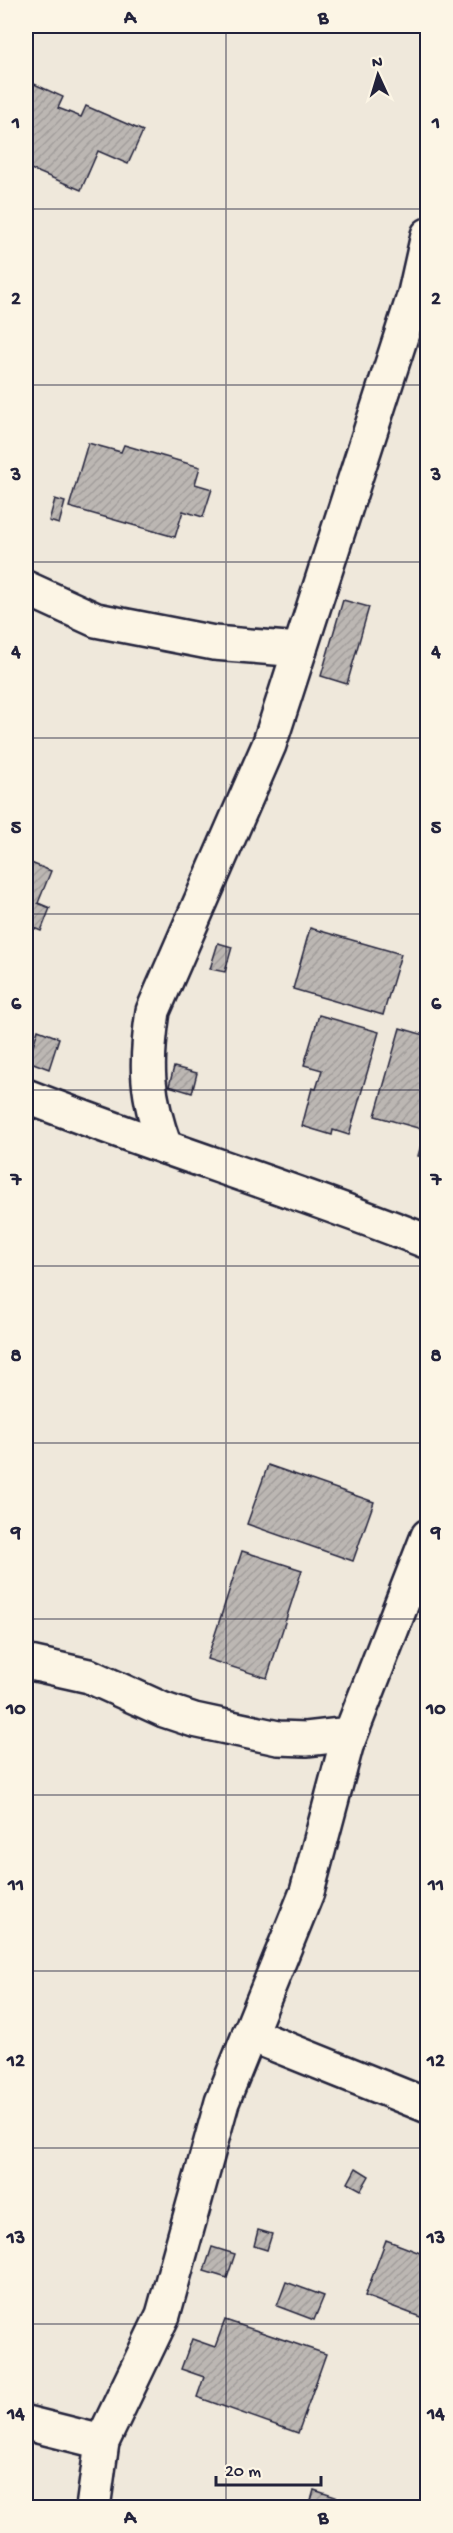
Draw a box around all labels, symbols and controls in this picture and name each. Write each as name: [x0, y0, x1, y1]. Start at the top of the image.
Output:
text: A: [123, 8, 138, 31]
text: B: [317, 8, 329, 31]
north arrow: [348, 45, 408, 105]
text: N: [371, 54, 384, 73]
text: 1: [11, 113, 20, 136]
text: 1: [431, 113, 440, 136]
text: 2: [11, 289, 21, 312]
text: 2: [431, 289, 441, 312]
text: 3: [10, 465, 21, 488]
text: 3: [430, 465, 441, 488]
text: 4: [10, 642, 21, 665]
text: 4: [430, 642, 441, 665]
text: 5: [11, 818, 22, 841]
text: 5: [431, 818, 442, 841]
text: 6: [11, 994, 22, 1017]
text: 6: [431, 994, 442, 1017]
text: 7: [10, 1170, 23, 1193]
text: 7: [430, 1170, 443, 1193]
text: 8: [11, 1346, 22, 1369]
text: 8: [431, 1346, 442, 1369]
text: 9: [10, 1523, 21, 1546]
text: 9: [430, 1523, 441, 1546]
text: 10: [5, 1699, 26, 1722]
text: 10: [425, 1699, 446, 1722]
text: 11: [7, 1875, 24, 1898]
text: 11: [427, 1875, 444, 1898]
text: 12: [6, 2051, 25, 2074]
text: 12: [426, 2051, 445, 2074]
text: 13: [6, 2228, 25, 2251]
text: 13: [426, 2228, 445, 2251]
text: 14: [6, 2404, 25, 2427]
text: 14: [426, 2404, 445, 2427]
scale bar: [216, 2449, 321, 2487]
text: 20 m: [225, 2462, 261, 2483]
text: A: [123, 2508, 138, 2531]
text: B: [317, 2508, 329, 2531]

